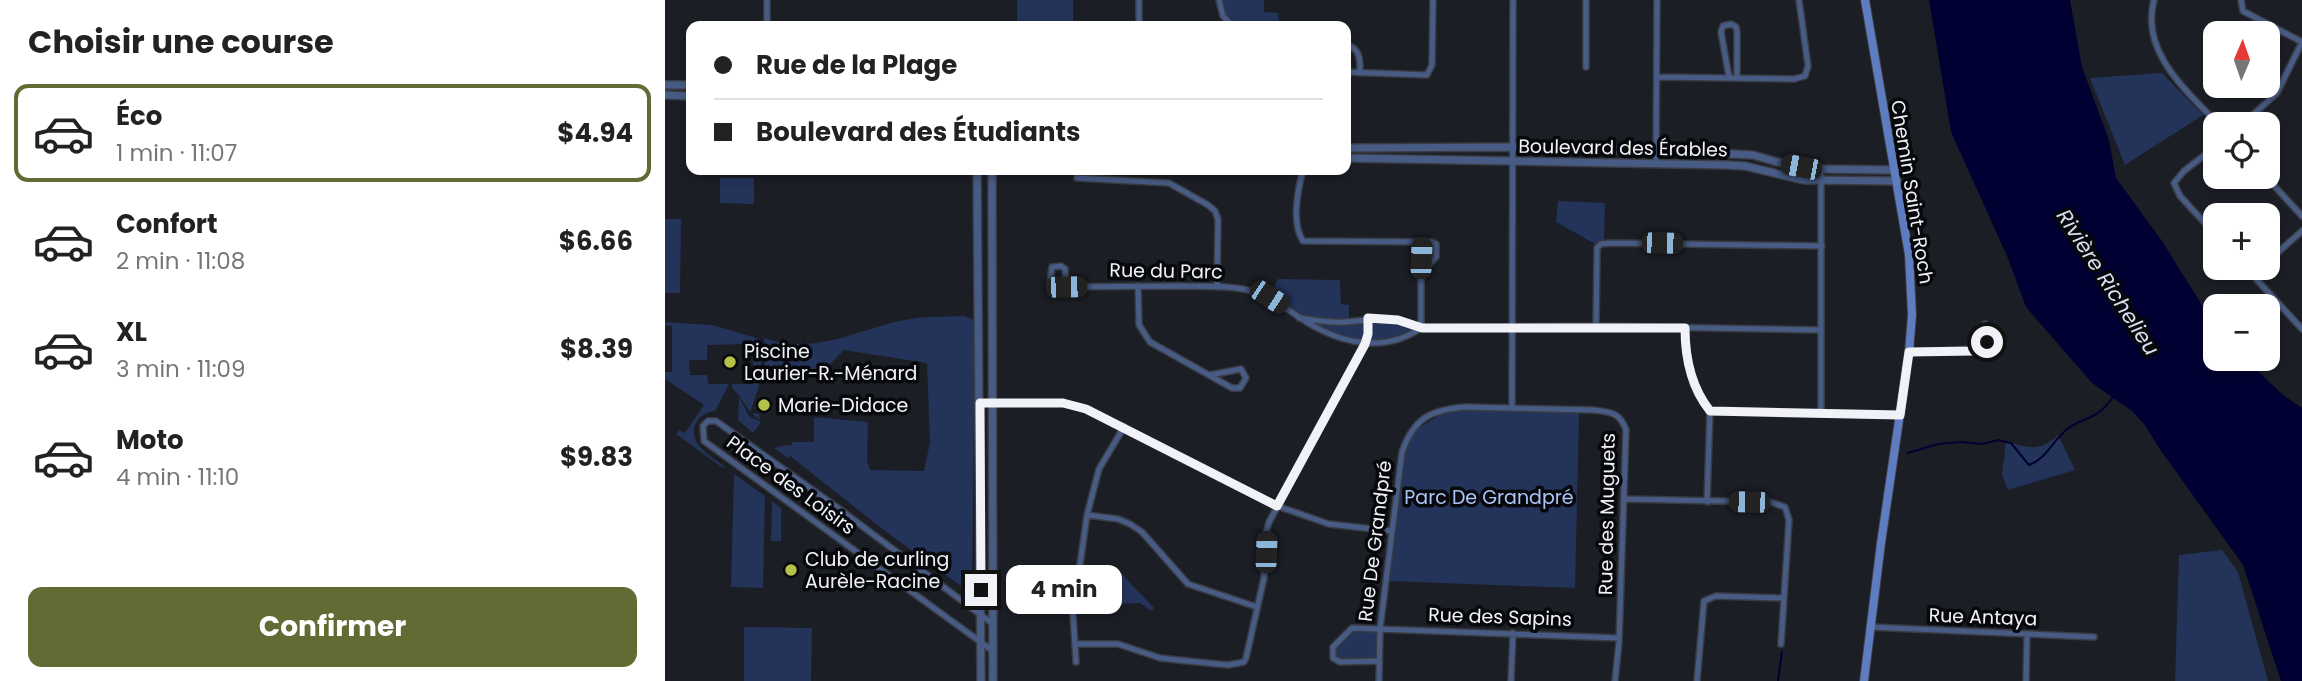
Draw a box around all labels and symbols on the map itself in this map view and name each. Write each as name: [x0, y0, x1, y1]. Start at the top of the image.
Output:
north arrow: [2203, 21, 2280, 98]
street label: Chemin Saint-Roch: [1884, 98, 1940, 286]
street label: Boulevard des Érables: [1518, 133, 1728, 163]
car: [1779, 153, 1824, 181]
water label: Rivière Richelieu: [2050, 203, 2166, 361]
car: [1641, 232, 1684, 254]
car: [1410, 237, 1433, 279]
street label: Rue du Parc: [1109, 257, 1223, 285]
car: [1045, 276, 1088, 298]
car: [1246, 277, 1293, 317]
route start: [1971, 326, 2003, 358]
place label: Piscine Laurier-R.-Ménard: [744, 338, 917, 387]
marker: Piscine Laurier-R.-Ménard: [722, 354, 738, 370]
place label: Marie-Didace: [778, 392, 908, 419]
marker: Marie-Didace: [756, 397, 772, 413]
street label: Place des Loisirs: [721, 429, 861, 541]
street label: Rue des Muguets: [1592, 433, 1622, 595]
street label: Rue De Grandpré: [1352, 459, 1398, 623]
park label: Parc De Grandpré: [1404, 484, 1574, 511]
car: [1728, 491, 1771, 513]
car: [1255, 531, 1278, 573]
place label: Club de curling Aurèle-Racine: [805, 546, 949, 595]
marker: Club de curling Aurèle-Racine: [783, 562, 799, 578]
callout: 4 min: [1005, 566, 1121, 614]
route end: [965, 574, 997, 606]
street label: Rue des Sapins: [1428, 601, 1572, 633]
street label: Rue Antaya: [1928, 602, 2038, 632]

